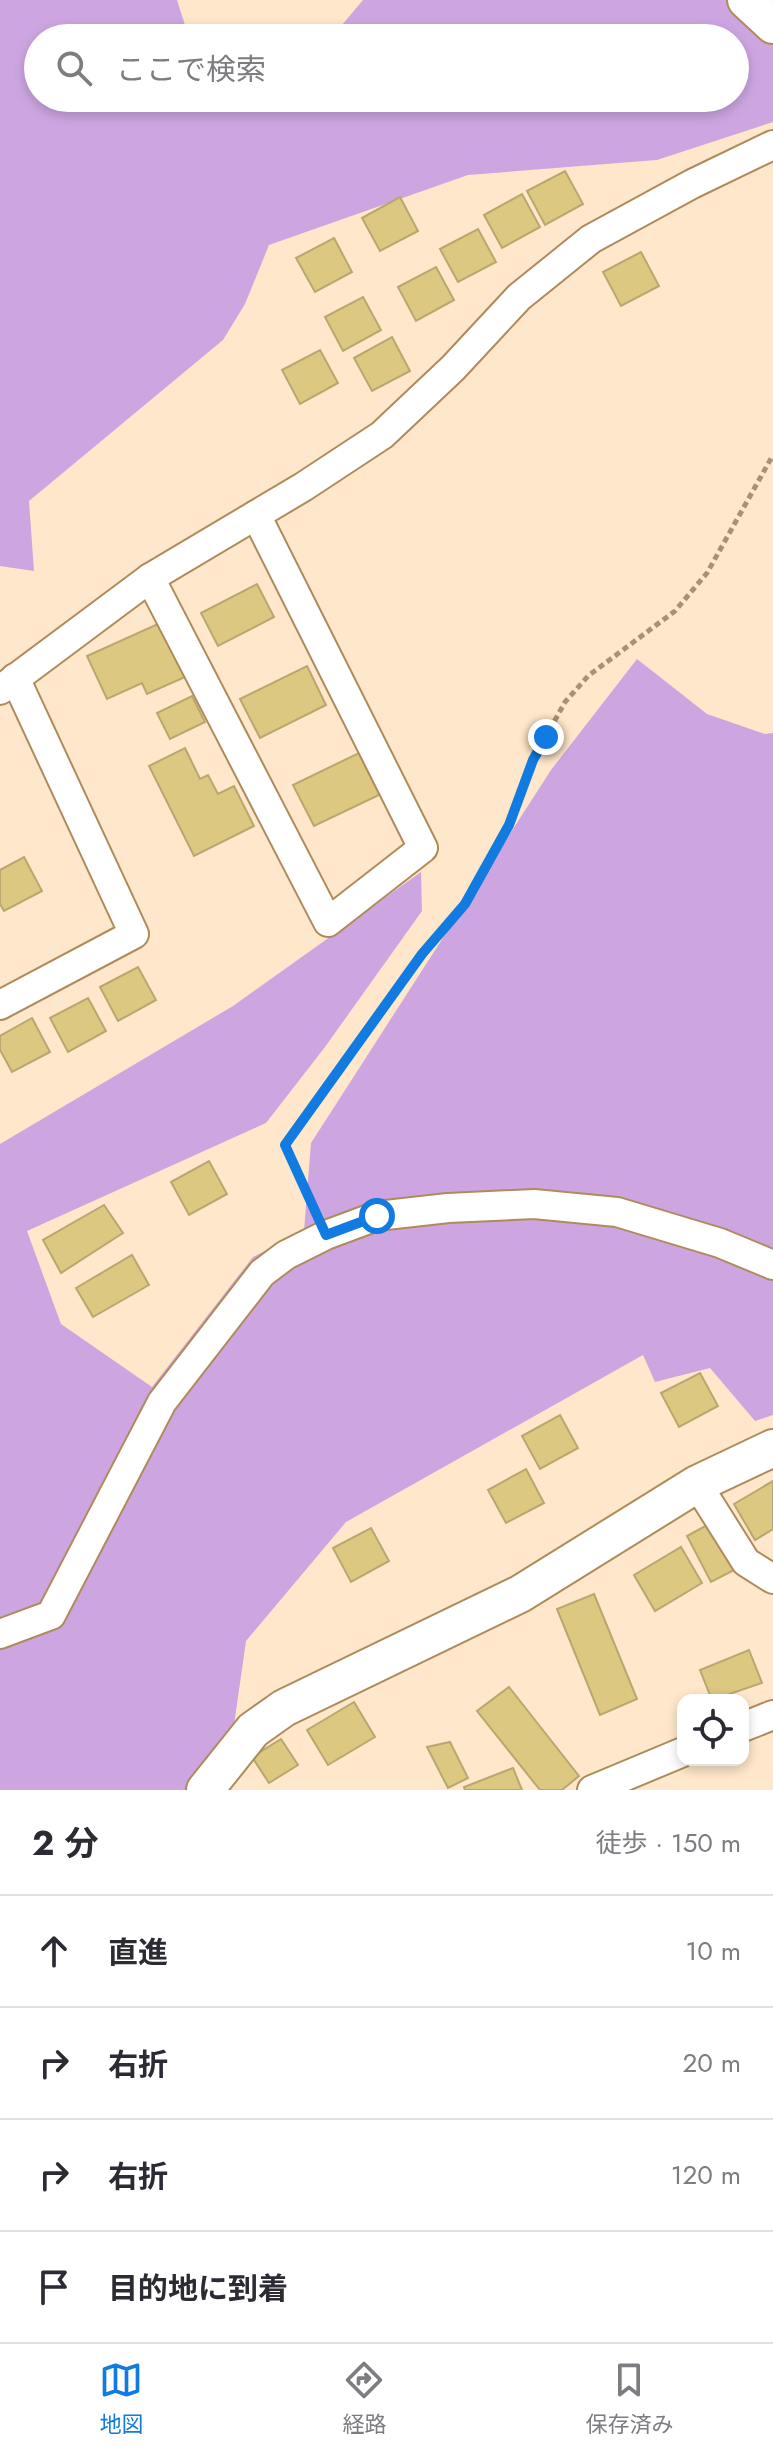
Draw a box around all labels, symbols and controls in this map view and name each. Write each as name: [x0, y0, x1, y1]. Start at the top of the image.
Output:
search box: [24, 24, 749, 112]
icon: search: [52, 46, 96, 90]
text: ここで検索: [116, 48, 266, 91]
route end: [528, 719, 564, 755]
route start: [359, 1198, 395, 1234]
map controls: [677, 1694, 749, 1766]
button: locate: [677, 1694, 749, 1766]
text: 2 分: [32, 1819, 99, 1868]
text: 徒歩 · 150 m: [596, 1824, 741, 1862]
icon: ahead: [32, 1929, 76, 1973]
text: 直進: [108, 1931, 168, 1974]
text: 10 m: [686, 1932, 741, 1970]
icon: right: [32, 2041, 76, 2085]
text: 右折: [108, 2043, 168, 2086]
text: 20 m: [683, 2044, 741, 2082]
icon: right: [32, 2153, 76, 2197]
text: 右折: [108, 2155, 168, 2198]
text: 120 m: [671, 2156, 741, 2194]
icon: arrive: [32, 2265, 76, 2309]
text: 目的地に到着: [108, 2267, 288, 2310]
tab: 地図: [99, 2358, 144, 2440]
tab: 経路: [342, 2358, 387, 2440]
tab: 保存済み: [585, 2358, 674, 2440]

